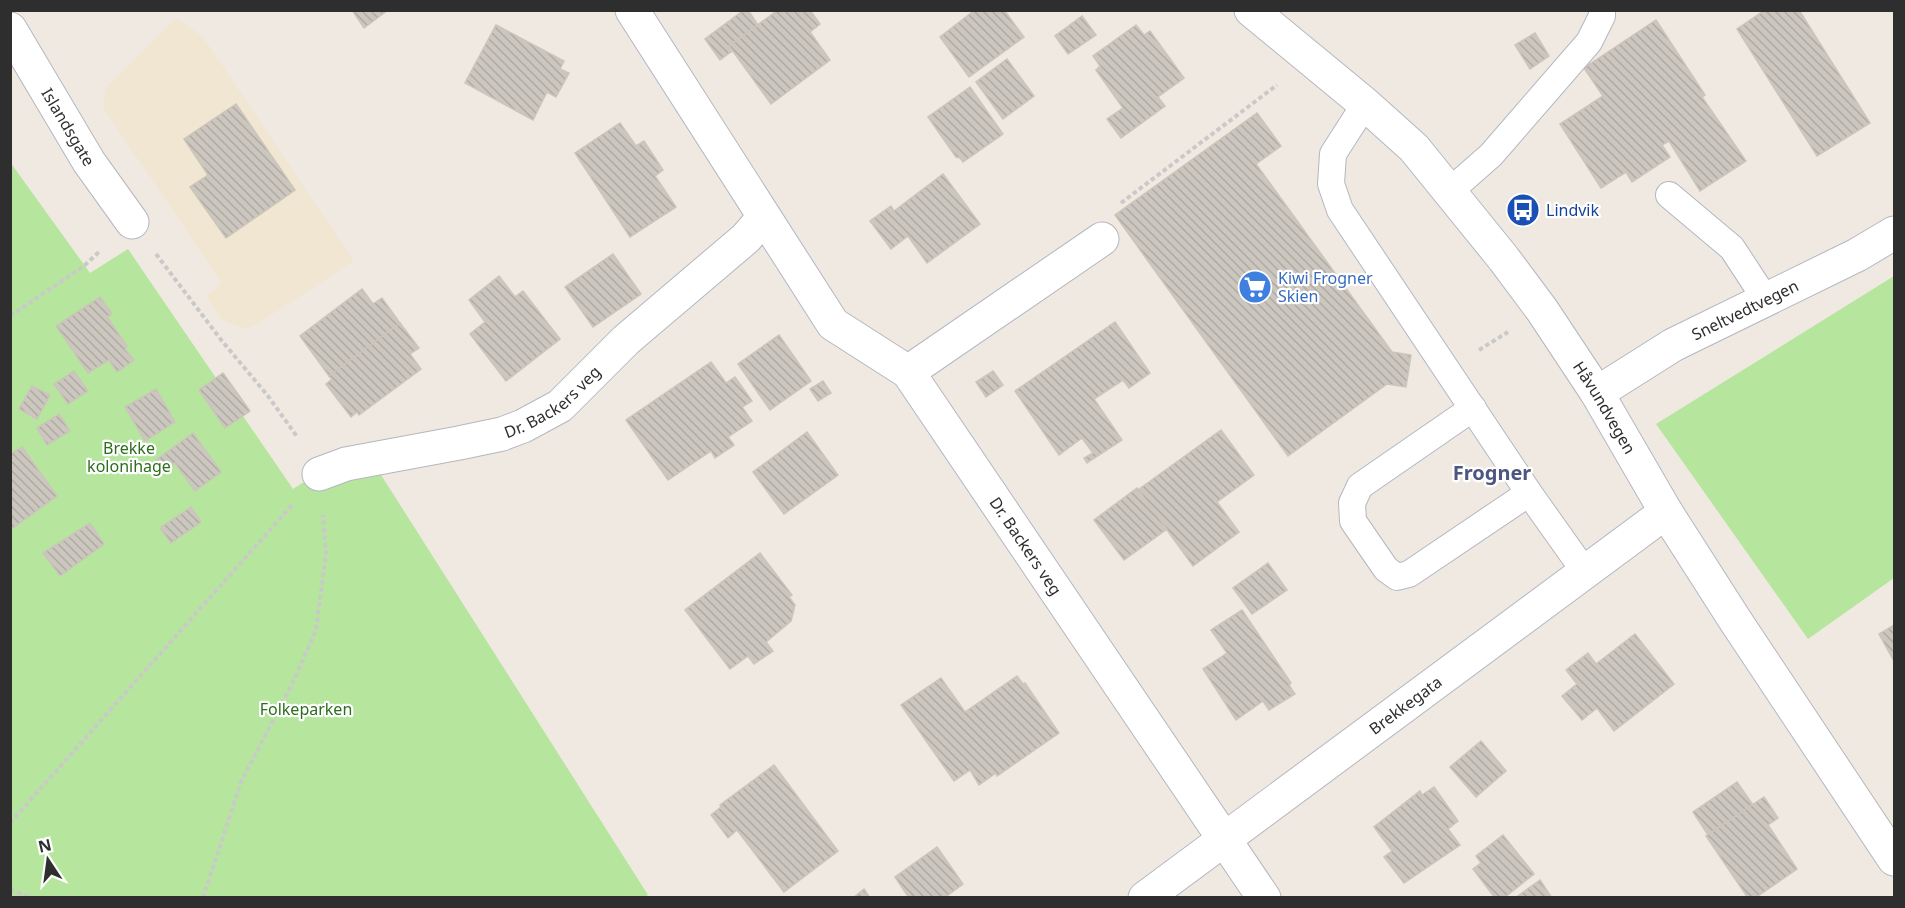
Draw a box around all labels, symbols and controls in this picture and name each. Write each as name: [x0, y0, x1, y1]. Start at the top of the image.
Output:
street label: Islandsgate: [36, 84, 100, 170]
bus stop icon: Lindvik: [1505, 192, 1541, 228]
place label: Lindvik: [1546, 199, 1599, 221]
place label: Kiwi Frogner Skien: [1278, 267, 1373, 307]
supermarket icon: Kiwi Frogner Skien: [1237, 269, 1273, 305]
street label: Sneltvedtvegen: [1688, 274, 1802, 345]
street label: Håvundvegen: [1568, 357, 1641, 458]
street label: Dr. Backers veg: [501, 361, 605, 443]
park label: Brekke kolonihage: [87, 437, 171, 477]
district label: Frogner: [1453, 459, 1531, 486]
street label: Dr. Backers veg: [985, 493, 1067, 600]
street label: Brekkegata: [1364, 671, 1446, 739]
park label: Folkeparken: [260, 698, 352, 720]
north arrow: [18, 830, 78, 890]
text: N: [36, 833, 53, 858]

